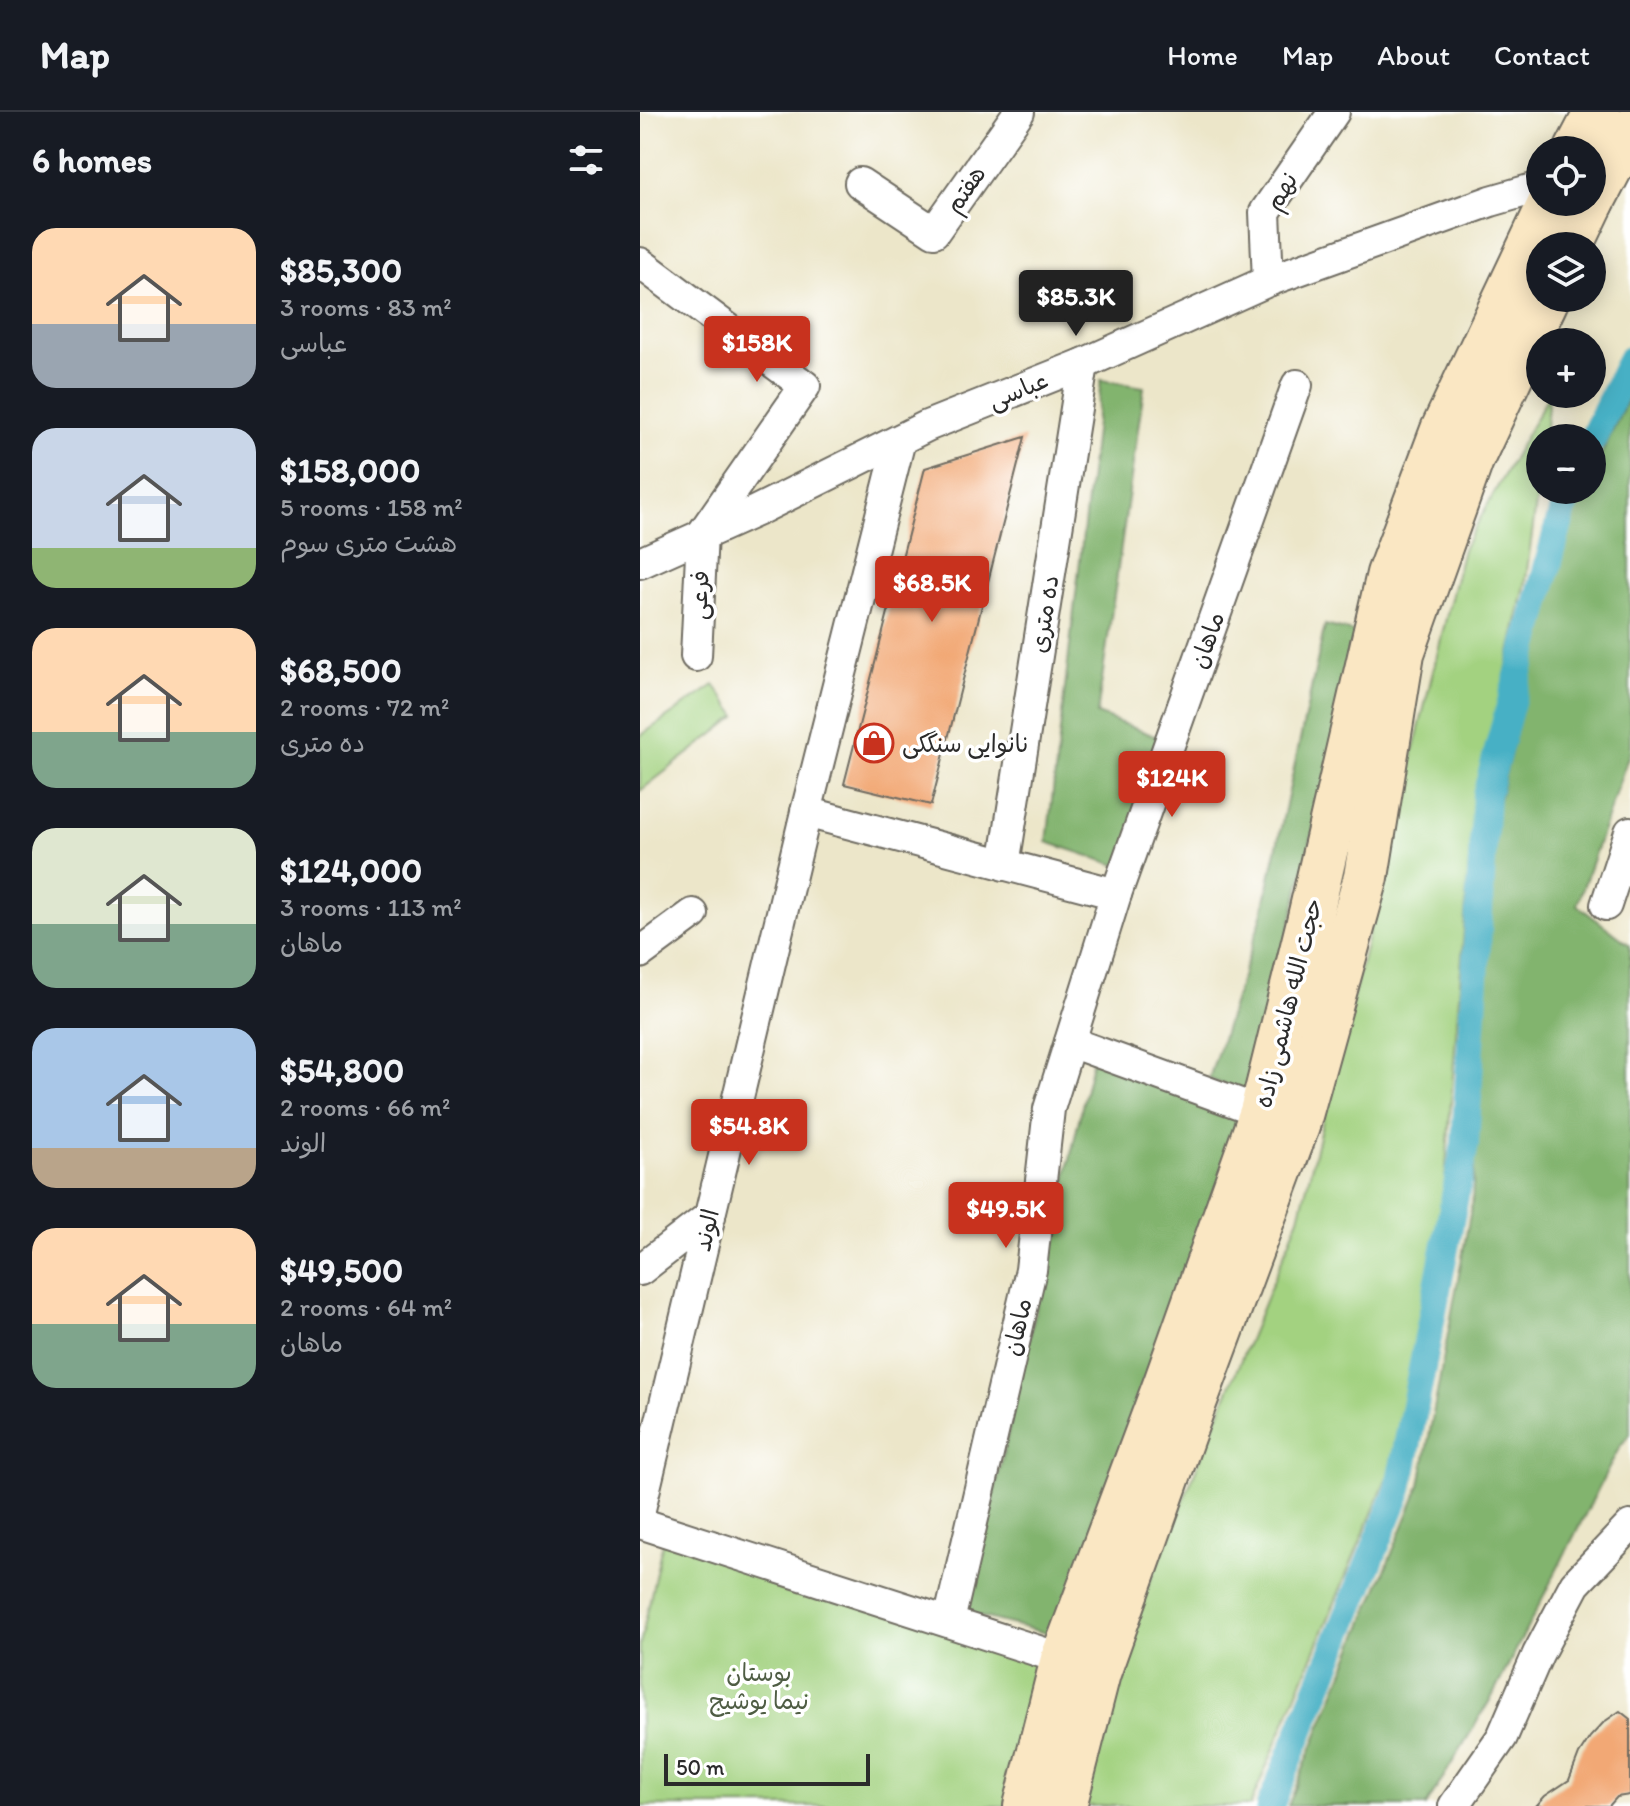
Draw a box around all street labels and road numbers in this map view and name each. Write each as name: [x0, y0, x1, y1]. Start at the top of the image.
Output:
street label: هفتم: [938, 160, 995, 221]
street label: نهم: [1258, 167, 1307, 217]
street label: عباسی: [984, 365, 1053, 416]
street label: فرعی: [683, 569, 716, 621]
street label: ده متری: [1024, 573, 1064, 655]
street label: ماهان: [1183, 608, 1231, 672]
street label: حجت الله هاشمی زاده: [1248, 895, 1329, 1111]
street label: الوند: [687, 1206, 726, 1254]
street label: ماهان: [996, 1295, 1038, 1359]

